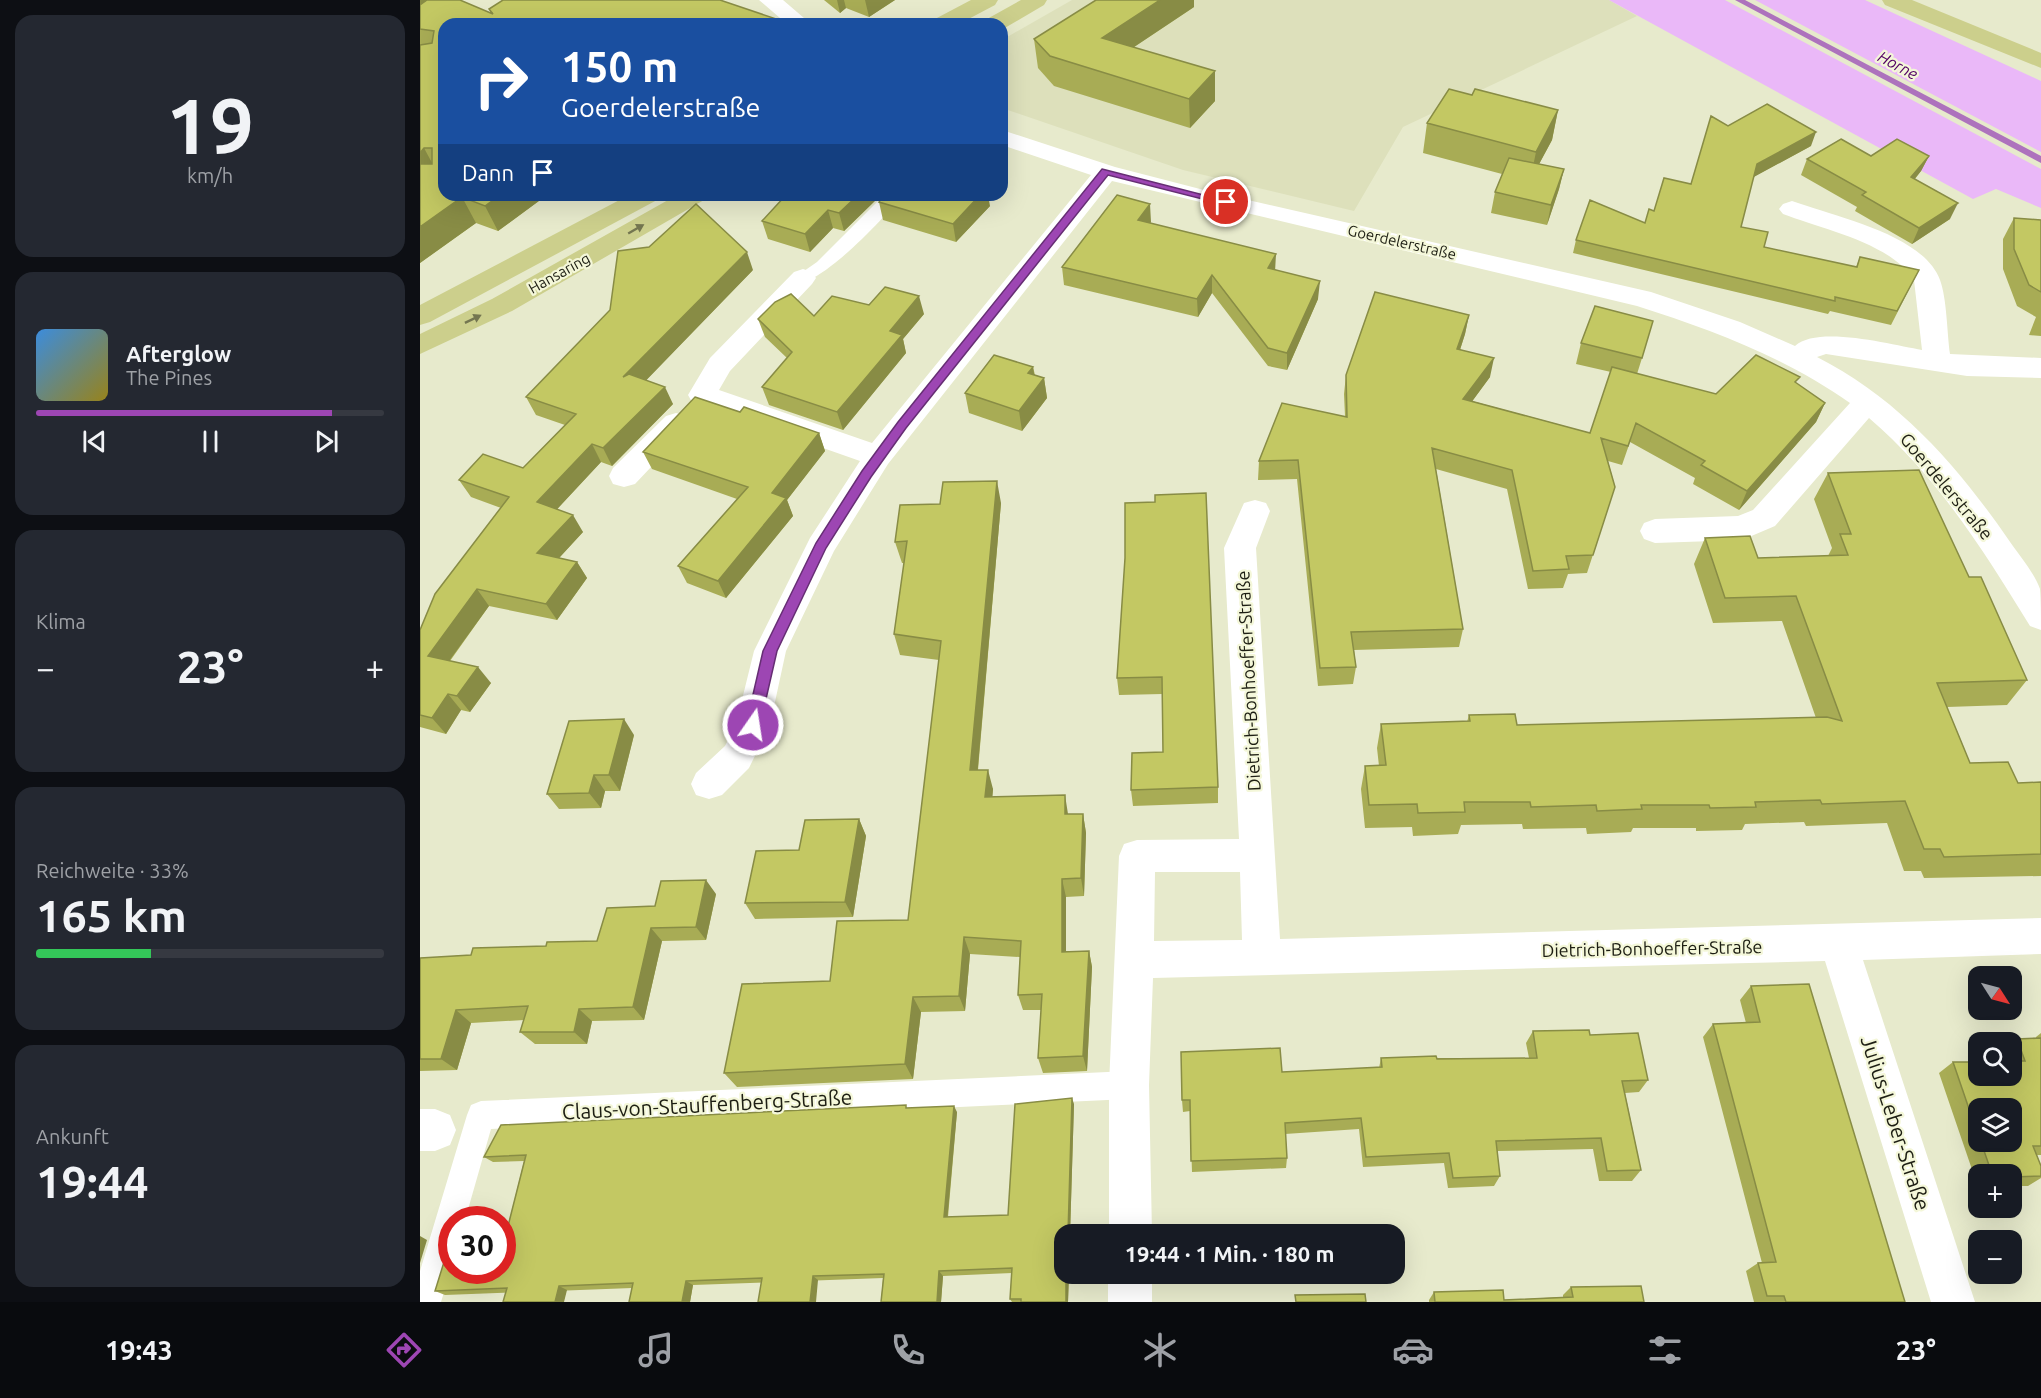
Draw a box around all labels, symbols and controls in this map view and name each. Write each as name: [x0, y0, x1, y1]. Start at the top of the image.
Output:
icon: right: [462, 42, 540, 120]
text: 150 m: [561, 43, 678, 90]
water label: Horne: [1875, 47, 1921, 83]
text: 19: [166, 81, 254, 169]
text: Goerdelerstraße: [561, 92, 760, 122]
icon: arrive: [526, 156, 559, 189]
text: Dann: [462, 160, 514, 185]
text: km/h: [187, 164, 233, 187]
pin: [1200, 176, 1251, 227]
icon: arrive: [1209, 185, 1242, 218]
street label: Goerdelerstraße: [1346, 221, 1458, 263]
one-way arrow: [627, 225, 644, 235]
street label: Hansaring: [525, 249, 593, 297]
one-way arrow: [464, 315, 481, 324]
text: Afterglow: [126, 341, 231, 366]
text: The Pines: [126, 366, 212, 389]
icon: previous: [78, 425, 111, 458]
icon: pause: [194, 425, 227, 458]
icon: next: [310, 425, 343, 458]
street label: Goerdelerstraße: [1897, 429, 1997, 543]
street label: Dietrich-Bonhoeffer-Straße: [1232, 570, 1264, 792]
text: Klima: [36, 610, 86, 633]
text: 23°: [177, 641, 243, 692]
text: −: [36, 649, 55, 686]
text: +: [365, 649, 384, 686]
position arrow: [721, 693, 785, 757]
text: Reichweite · 33%: [36, 859, 189, 882]
text: 165 km: [36, 890, 187, 941]
street label: Dietrich-Bonhoeffer-Straße: [1541, 936, 1763, 960]
north arrow: [1968, 966, 2022, 1020]
map controls: [1968, 966, 2022, 1284]
button: search: [1968, 1032, 2022, 1086]
street label: Julius-Leber-Straße: [1856, 1033, 1936, 1213]
street label: Claus-von-Stauffenberg-Straße: [561, 1084, 853, 1124]
button: layers: [1968, 1098, 2022, 1152]
text: Ankunft: [36, 1125, 109, 1148]
text: 19:44: [36, 1156, 149, 1207]
button: +: [1968, 1164, 2022, 1218]
speed limit sign: 30: [438, 1206, 516, 1284]
button: −: [1968, 1230, 2022, 1284]
text: 19:44 · 1 Min. · 180 m: [1125, 1241, 1334, 1266]
icon: directions: [383, 1329, 425, 1371]
icon: music: [635, 1329, 677, 1371]
icon: phone: [887, 1329, 929, 1371]
icon: climate: [1139, 1329, 1181, 1371]
icon: car: [1392, 1329, 1434, 1371]
icon: filters: [1644, 1329, 1686, 1371]
text: 19:43: [105, 1335, 173, 1365]
text: 23°: [1896, 1335, 1936, 1365]

